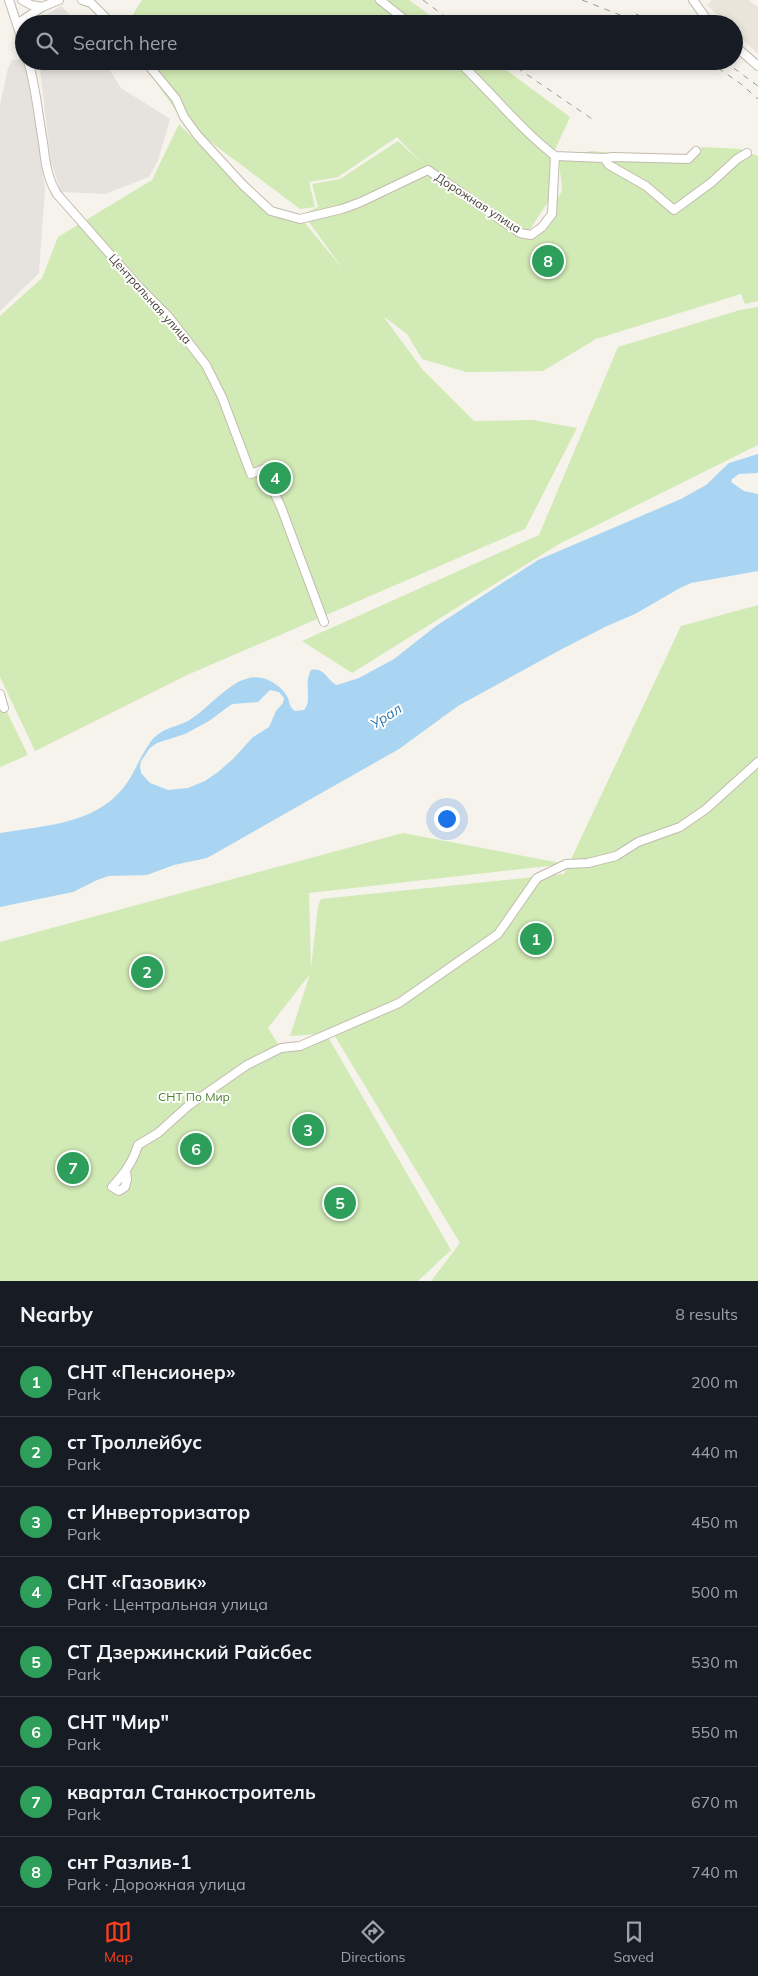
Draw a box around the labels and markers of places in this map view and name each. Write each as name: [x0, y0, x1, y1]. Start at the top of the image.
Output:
pin: 8: [532, 242, 564, 280]
pin: 4: [259, 459, 291, 497]
pin: 1: [520, 920, 552, 958]
pin: 2: [131, 953, 163, 991]
pin: 3: [292, 1111, 324, 1149]
pin: 6: [180, 1130, 212, 1168]
pin: 7: [57, 1149, 89, 1187]
pin: 5: [324, 1184, 356, 1222]

